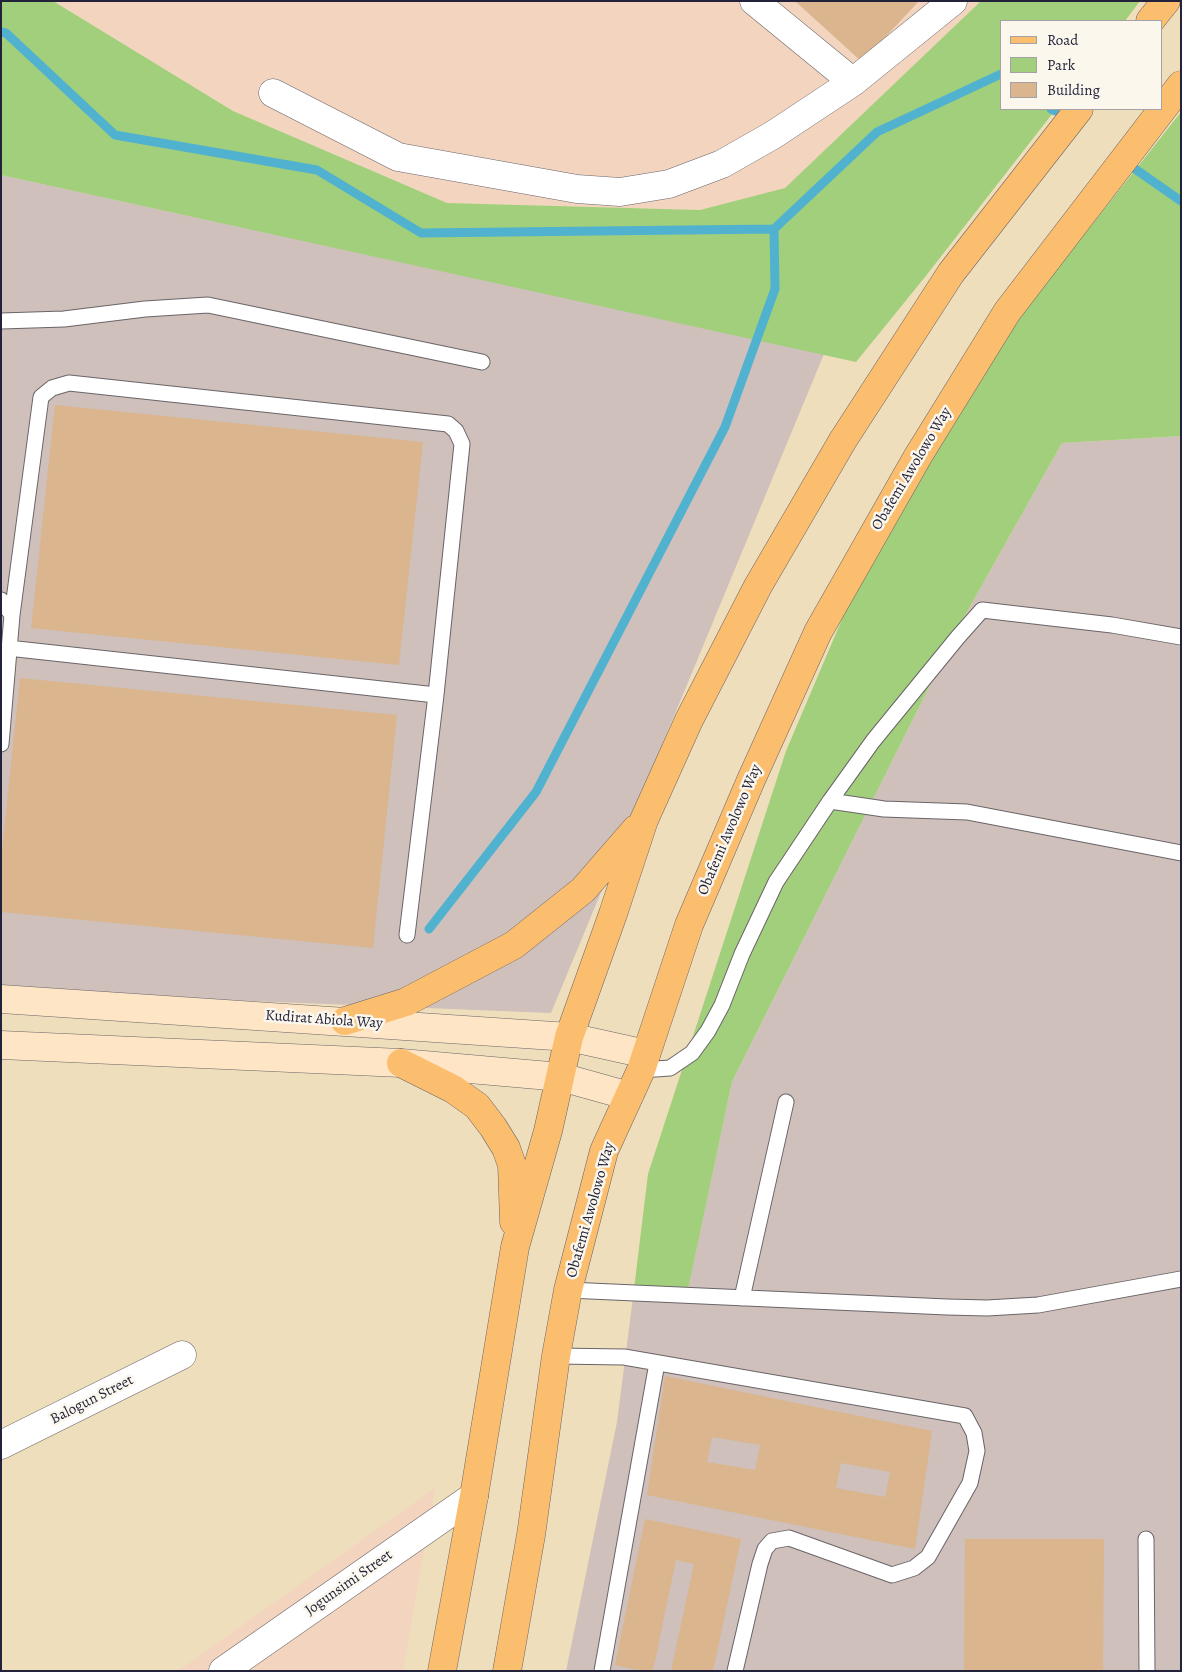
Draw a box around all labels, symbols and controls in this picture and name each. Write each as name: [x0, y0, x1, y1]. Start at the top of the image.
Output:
legend: [1000, 20, 1162, 110]
text: Road: [1047, 30, 1078, 50]
text: Park: [1047, 55, 1075, 75]
text: Building: [1047, 80, 1100, 100]
street label: Obafemi Awolowo Way: [868, 404, 956, 534]
street label: Obafemi Awolowo Way: [694, 762, 766, 898]
street label: Kudirat Abiola Way: [265, 1007, 383, 1033]
street label: Obafemi Awolowo Way: [563, 1140, 619, 1280]
street label: Balogun Street: [47, 1371, 137, 1429]
street label: Jogunsimi Street: [302, 1546, 396, 1620]

